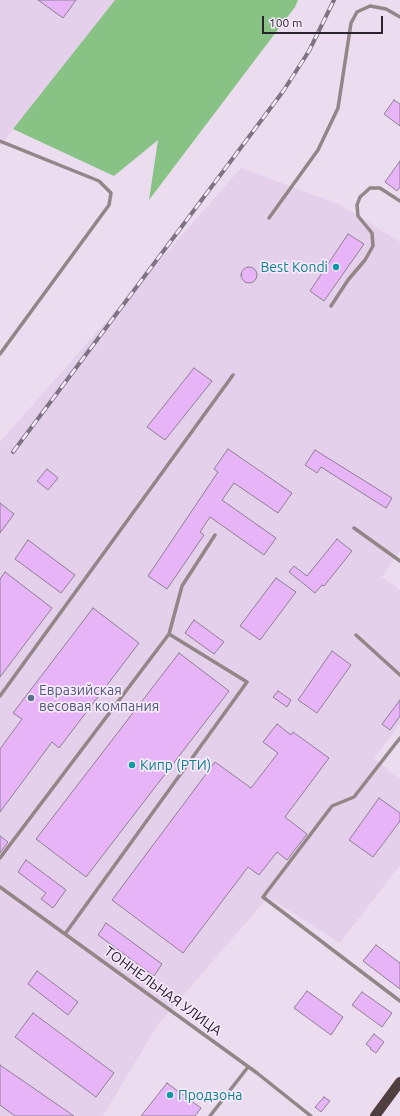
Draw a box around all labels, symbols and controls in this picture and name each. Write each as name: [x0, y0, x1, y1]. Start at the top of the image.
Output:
scale bar: [264, 8, 385, 34]
text: 100 m: [269, 16, 302, 29]
place label: Best Kondi: [260, 259, 328, 275]
marker: Best Kondi: [331, 262, 341, 272]
place label: Евразийская весовая компания: [39, 682, 159, 714]
marker: Евразийская весовая компания: [26, 693, 36, 703]
place label: Кипр (РТИ): [140, 757, 211, 773]
marker: Кипр (РТИ): [127, 760, 137, 770]
street label: ТОННЕЛЬНАЯ УЛИЦА: [101, 943, 225, 1039]
place label: Продзона: [178, 1087, 243, 1103]
marker: Продзона: [165, 1090, 175, 1100]

